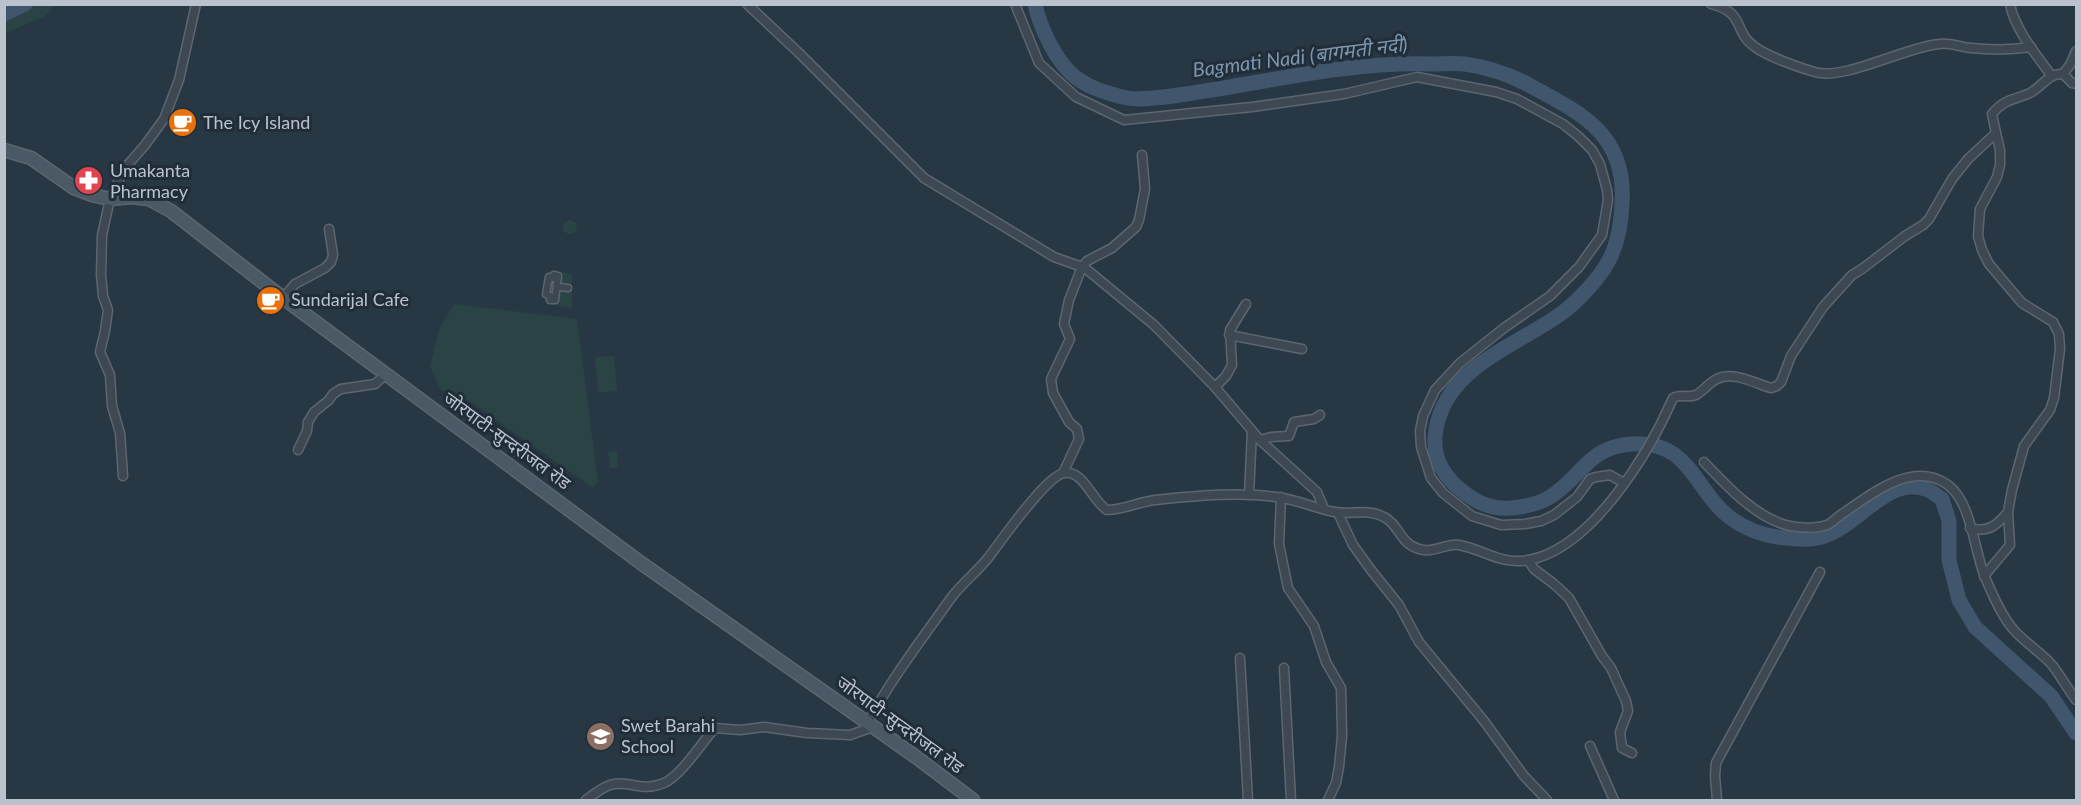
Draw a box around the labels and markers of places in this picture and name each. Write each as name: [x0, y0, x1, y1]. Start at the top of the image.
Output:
cafe icon: The Icy Island: [166, 107, 198, 139]
place label: The Icy Island: [203, 111, 310, 133]
place label: Umakanta Pharmacy: [110, 159, 190, 202]
pharmacy icon: Umakanta Pharmacy: [73, 165, 105, 197]
cafe icon: Sundarijal Cafe: [254, 284, 286, 316]
place label: Sundarijal Cafe: [291, 288, 409, 310]
place label: Swet Barahi School: [621, 714, 715, 757]
school or university icon: Swet Barahi School: [584, 720, 616, 752]

